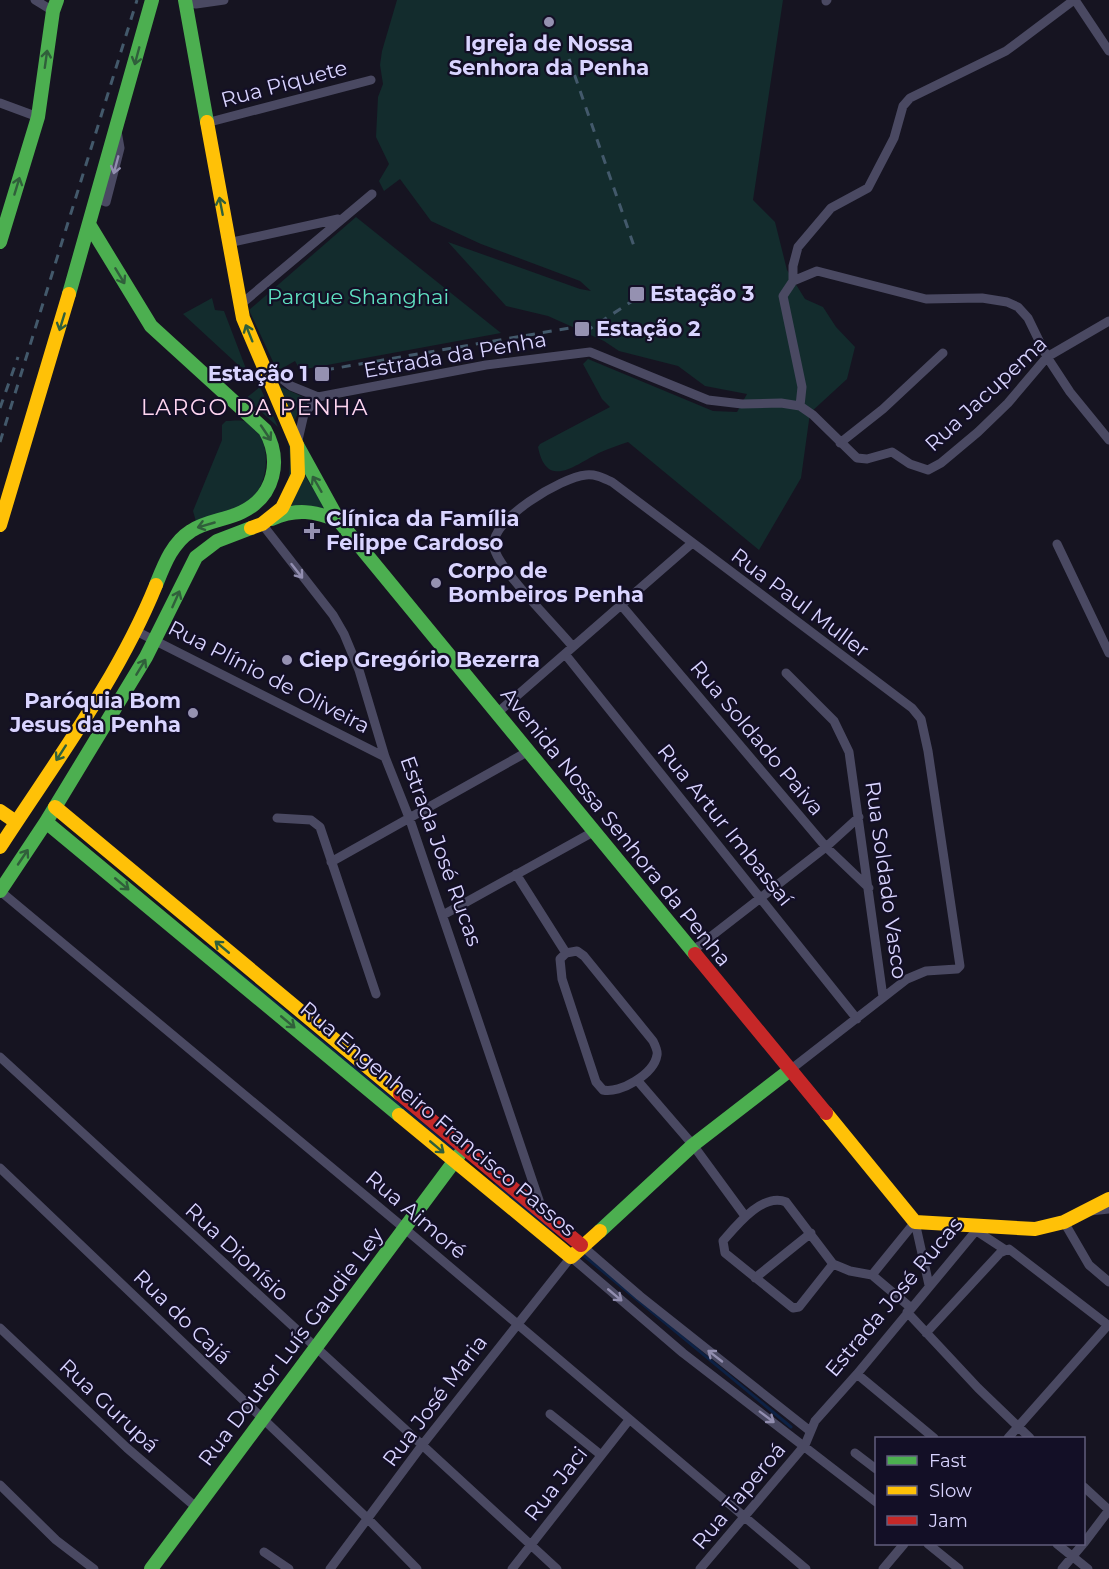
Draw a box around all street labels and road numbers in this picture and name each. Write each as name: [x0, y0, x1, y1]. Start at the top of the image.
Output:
street label: Rua Piquete: [218, 55, 350, 112]
street label: Estrada da Penha: [362, 326, 548, 383]
street label: Rua Jacupema: [919, 331, 1052, 457]
street label: Rua Paul Muller: [726, 543, 874, 663]
street label: Rua Plínio de Oliveira: [164, 615, 374, 738]
street label: Rua Soldado Paiva: [685, 655, 830, 820]
street label: Avenida Nossa Senhora da Penha: [496, 682, 737, 971]
street label: Rua Artur Imbassaí: [652, 739, 799, 912]
street label: Estrada José Rucas: [395, 752, 488, 949]
street label: Rua Soldado Vasco: [860, 779, 913, 980]
street label: Rua Engenheiro Francisco Passos: [295, 996, 581, 1241]
street label: Rua Aimoré: [361, 1165, 472, 1264]
street label: Rua Dionísio: [180, 1197, 294, 1306]
street label: Estrada José Rucas: [820, 1212, 968, 1382]
street label: Rua Doutor Luís Gaudie Ley: [193, 1222, 389, 1471]
street label: Rua do Cajá: [129, 1264, 236, 1369]
street label: Rua José Maria: [377, 1330, 492, 1471]
street label: Rua Gurupá: [55, 1353, 164, 1458]
street label: Rua Taperoá: [687, 1437, 790, 1554]
street label: Rua Jaci: [519, 1442, 592, 1526]

